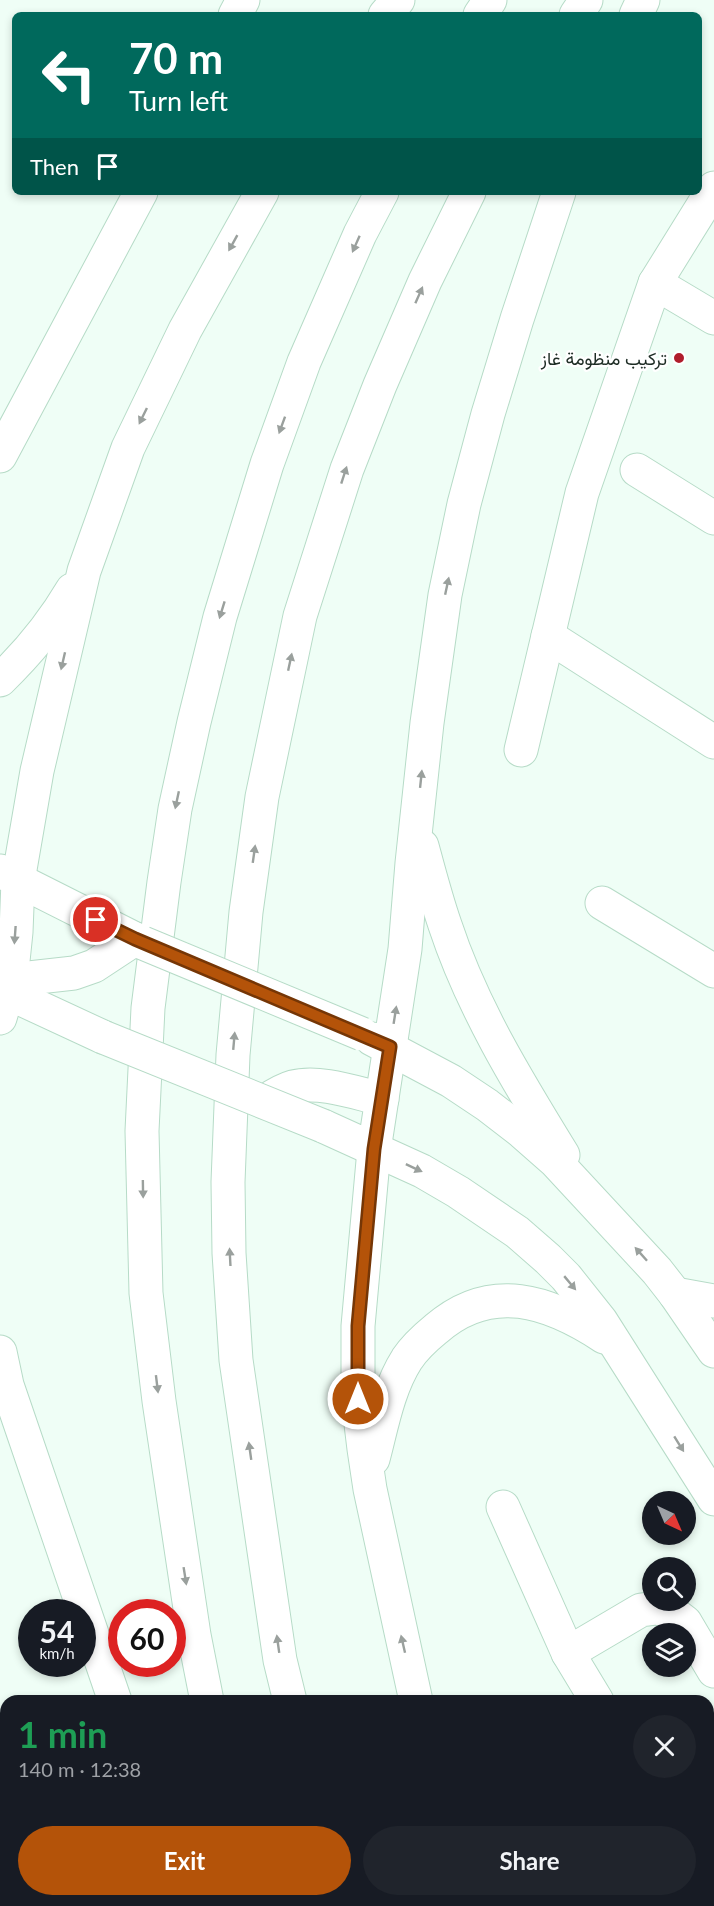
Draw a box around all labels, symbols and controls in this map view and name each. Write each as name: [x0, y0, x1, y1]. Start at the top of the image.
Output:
text: 70 m: [129, 33, 223, 83]
icon: left: [30, 36, 108, 114]
text: Turn left: [129, 84, 228, 117]
icon: arrive: [91, 150, 124, 183]
text: Then: [30, 153, 79, 180]
one-way arrow: [228, 235, 238, 252]
one-way arrow: [351, 236, 361, 254]
one-way arrow: [414, 286, 424, 304]
place label: تركيب منظومة غاز: [540, 347, 667, 370]
marker: تركيب منظومة غاز: [672, 351, 686, 365]
one-way arrow: [139, 408, 148, 425]
one-way arrow: [276, 416, 286, 434]
one-way arrow: [340, 466, 350, 484]
one-way arrow: [443, 576, 452, 595]
one-way arrow: [217, 601, 226, 619]
one-way arrow: [58, 651, 67, 670]
one-way arrow: [285, 653, 295, 672]
one-way arrow: [416, 769, 426, 788]
one-way arrow: [172, 791, 181, 810]
one-way arrow: [250, 845, 259, 864]
pin: [70, 894, 121, 945]
icon: arrive: [79, 903, 112, 936]
one-way arrow: [10, 925, 20, 944]
one-way arrow: [391, 1005, 400, 1024]
one-way arrow: [230, 1032, 239, 1051]
one-way arrow: [406, 1163, 424, 1173]
one-way arrow: [138, 1180, 148, 1199]
one-way arrow: [225, 1247, 234, 1266]
one-way arrow: [635, 1247, 648, 1262]
one-way arrow: [564, 1275, 576, 1290]
position arrow: [326, 1367, 390, 1431]
one-way arrow: [152, 1374, 161, 1393]
one-way arrow: [674, 1436, 685, 1452]
one-way arrow: [245, 1441, 254, 1460]
north arrow: [642, 1491, 696, 1545]
map controls: [642, 1491, 696, 1677]
button: search: [642, 1557, 696, 1611]
one-way arrow: [181, 1567, 190, 1586]
speed limit sign: 60: [108, 1599, 186, 1677]
text: 54: [40, 1613, 74, 1649]
button: layers: [642, 1623, 696, 1677]
one-way arrow: [273, 1634, 282, 1653]
one-way arrow: [398, 1634, 407, 1653]
text: km/h: [39, 1644, 75, 1662]
text: 1 min: [18, 1712, 107, 1756]
button: close: [633, 1715, 696, 1778]
text: 140 m · 12:38: [18, 1757, 141, 1781]
button: Exit: [18, 1826, 351, 1895]
button: Share: [363, 1826, 696, 1895]

